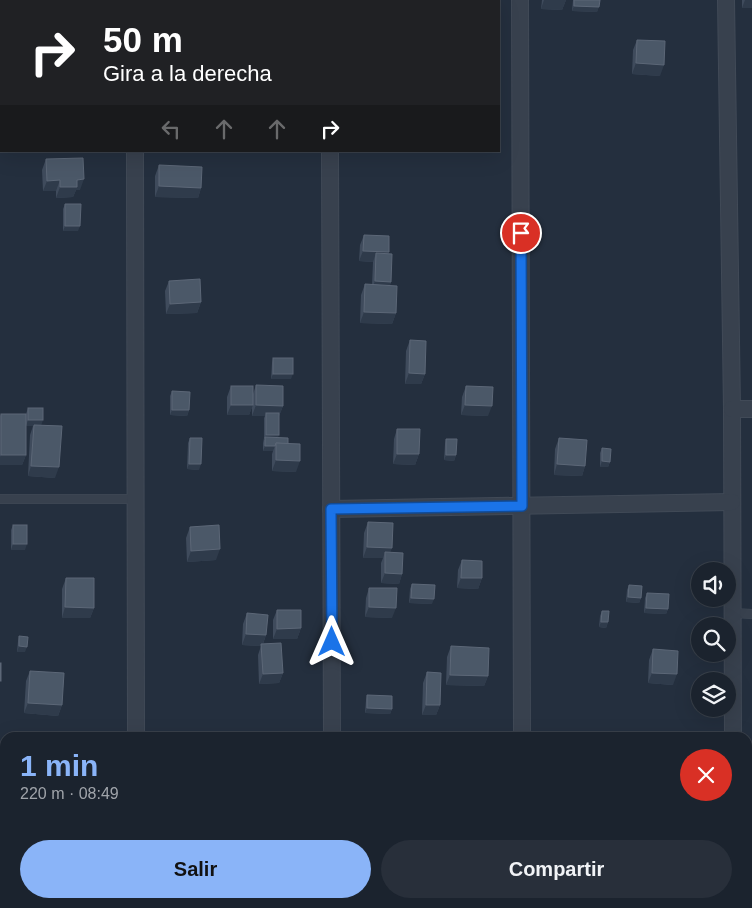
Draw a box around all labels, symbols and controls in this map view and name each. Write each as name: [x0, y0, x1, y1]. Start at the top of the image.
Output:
icon: right: [20, 20, 85, 85]
text: 50 m: [103, 20, 183, 59]
text: Gira a la derecha: [103, 61, 272, 86]
icon: left: [157, 115, 185, 143]
icon: ahead: [210, 115, 238, 143]
icon: ahead: [263, 115, 291, 143]
icon: right: [316, 115, 344, 143]
pin: [500, 212, 542, 254]
icon: arrive: [507, 219, 535, 247]
map controls: [691, 562, 736, 717]
button: sound: [691, 562, 736, 607]
position arrow: [305, 615, 357, 667]
button: search: [691, 617, 736, 662]
button: layers: [691, 672, 736, 717]
text: 1 min: [20, 749, 98, 782]
button: close: [680, 749, 732, 801]
text: 220 m · 08:49: [20, 785, 119, 802]
button: Salir: [20, 840, 371, 898]
button: Compartir: [381, 840, 732, 898]

